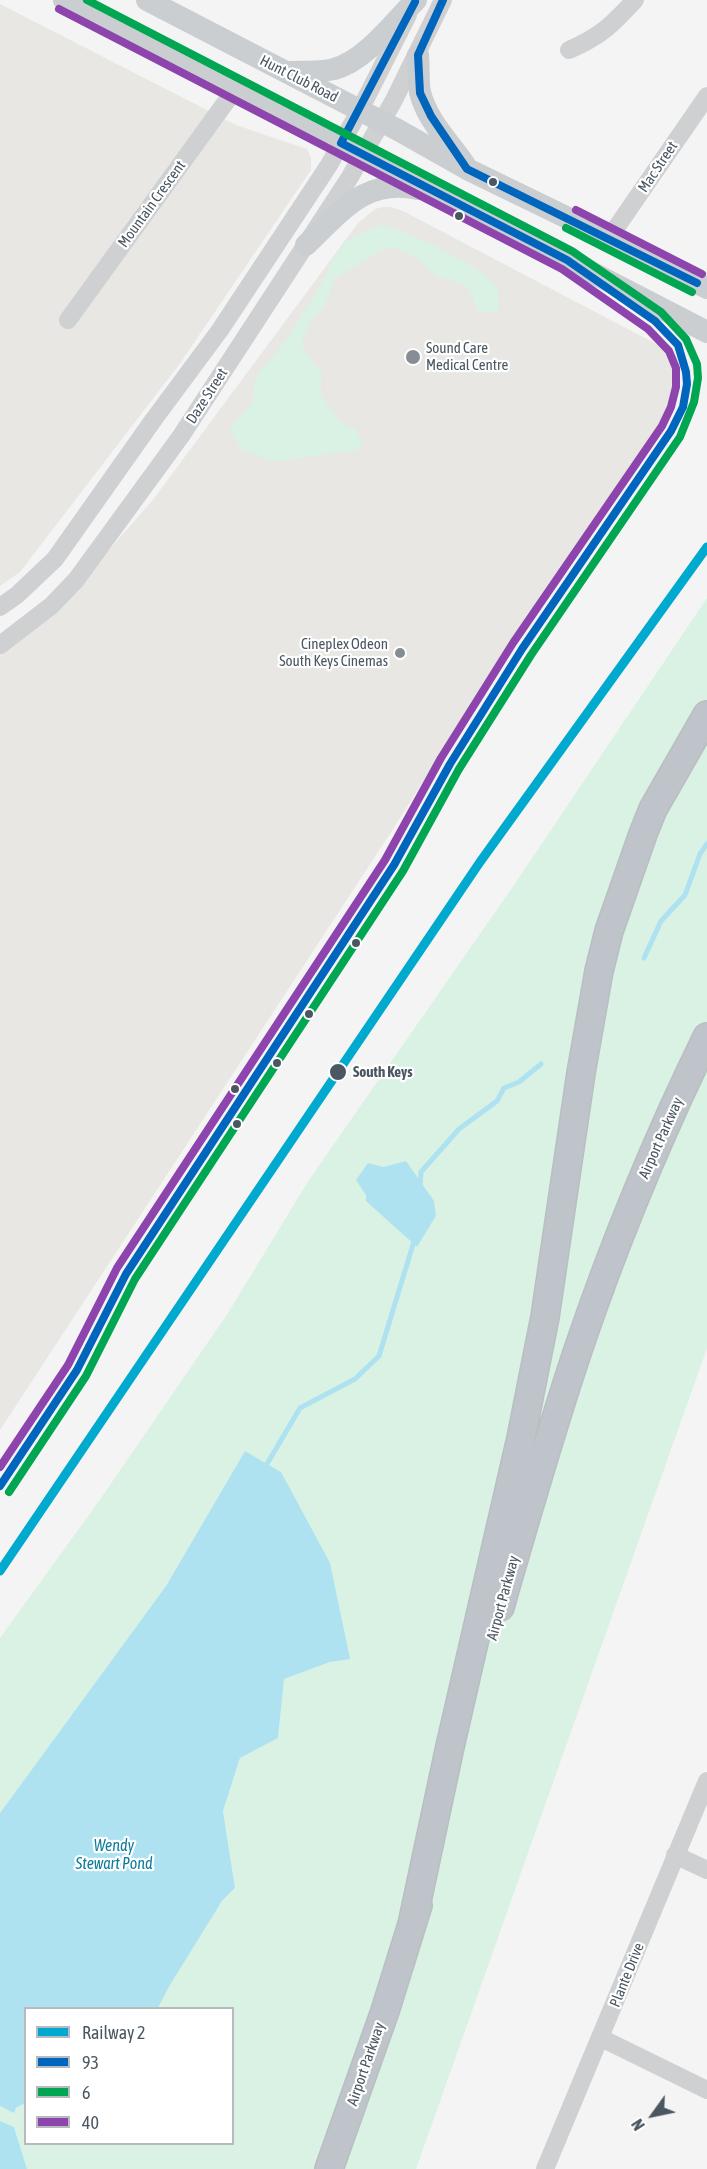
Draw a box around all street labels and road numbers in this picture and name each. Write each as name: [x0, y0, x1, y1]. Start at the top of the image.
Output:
street label: Hunt Club Road: [257, 52, 341, 106]
street label: Mac Street: [634, 138, 682, 196]
street label: Mountain Crescent: [114, 157, 190, 251]
street label: Daze Street: [182, 365, 232, 427]
street label: Airport Parkway: [635, 1095, 687, 1181]
street label: Airport Parkway: [483, 1554, 523, 1642]
street label: Plante Drive: [606, 1940, 648, 2010]
street label: Airport Parkway: [343, 2020, 389, 2108]

